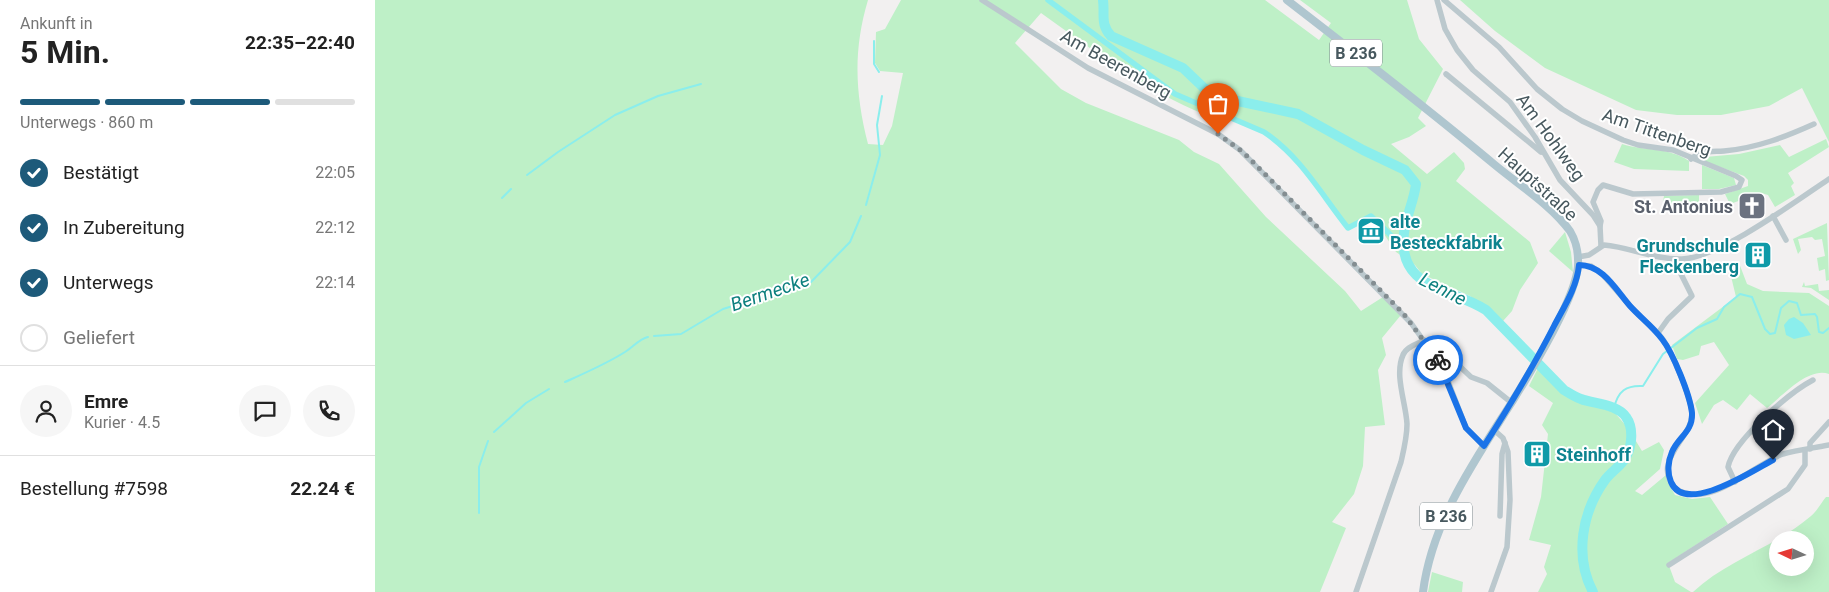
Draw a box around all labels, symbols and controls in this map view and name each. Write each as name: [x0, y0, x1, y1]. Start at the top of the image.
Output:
text: Ankunft in: [20, 14, 93, 33]
street label: Am Beerenberg: [1057, 25, 1175, 103]
text: 22:35–22:40: [245, 31, 355, 54]
text: 5 Min.: [20, 33, 110, 71]
road number: B 236: [1330, 40, 1382, 66]
pin: [1197, 83, 1239, 134]
street label: Am Hohlweg: [1512, 89, 1590, 185]
icon: bag: [1204, 90, 1232, 118]
street label: Am Tittenberg: [1600, 104, 1714, 160]
text: Unterwegs · 860 m: [20, 113, 153, 132]
street label: Hauptstraße: [1494, 143, 1582, 225]
icon: check: [20, 159, 48, 187]
text: Bestätigt: [63, 161, 139, 184]
text: 22:05: [315, 163, 355, 182]
church icon: St. Antonius: [1737, 191, 1767, 221]
place label: St. Antonius: [1634, 196, 1733, 217]
place label: alte Besteckfabrik: [1390, 211, 1503, 253]
icon: check: [20, 214, 48, 242]
text: In Zubereitung: [63, 216, 185, 239]
museum icon: alte Besteckfabrik: [1356, 216, 1386, 246]
text: 22:12: [315, 218, 355, 237]
place label: Grundschule Fleckenberg: [1637, 235, 1739, 277]
building icon: Grundschule Fleckenberg: [1743, 240, 1773, 270]
water label: Lenne: [1416, 267, 1471, 311]
water label: Bermecke: [727, 268, 813, 316]
icon: check: [20, 269, 48, 297]
text: Unterwegs: [63, 271, 154, 294]
text: 22:14: [315, 273, 355, 292]
text: Geliefert: [63, 326, 135, 349]
courier: [1413, 335, 1463, 385]
icon: bike: [1424, 346, 1452, 374]
button: person: [20, 385, 72, 437]
button: chat: [239, 385, 291, 437]
button: phone: [303, 385, 355, 437]
text: Emre: [84, 390, 128, 413]
pin: [1752, 409, 1794, 460]
text: Kurier · 4.5: [84, 413, 160, 432]
icon: home: [1759, 416, 1787, 444]
building icon: Steinhoff: [1522, 439, 1552, 469]
place label: Steinhoff: [1556, 444, 1631, 465]
text: Bestellung #7598: [20, 477, 168, 500]
text: 22.24 €: [290, 477, 355, 500]
road number: B 236: [1420, 502, 1472, 530]
north arrow: [1769, 531, 1814, 576]
map controls: [1769, 531, 1814, 576]

